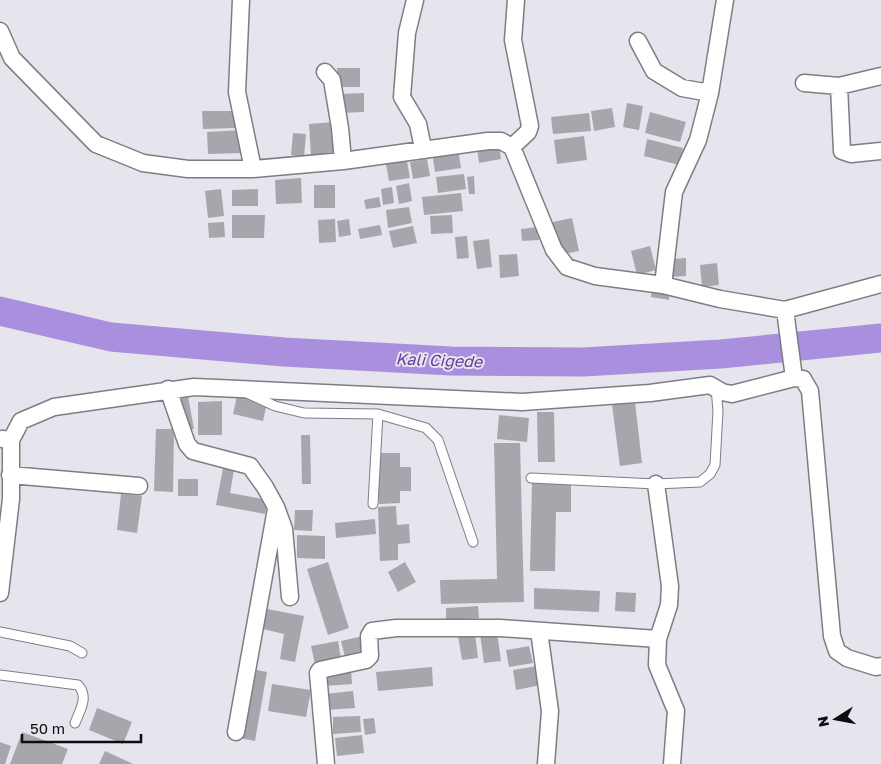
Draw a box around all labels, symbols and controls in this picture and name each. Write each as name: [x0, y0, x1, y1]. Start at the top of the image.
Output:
water label: Kali Cigede: [395, 348, 484, 372]
north arrow: [811, 694, 861, 744]
scale bar: [22, 712, 141, 744]
text: N: [813, 715, 832, 728]
text: 50 m: [30, 719, 65, 737]

